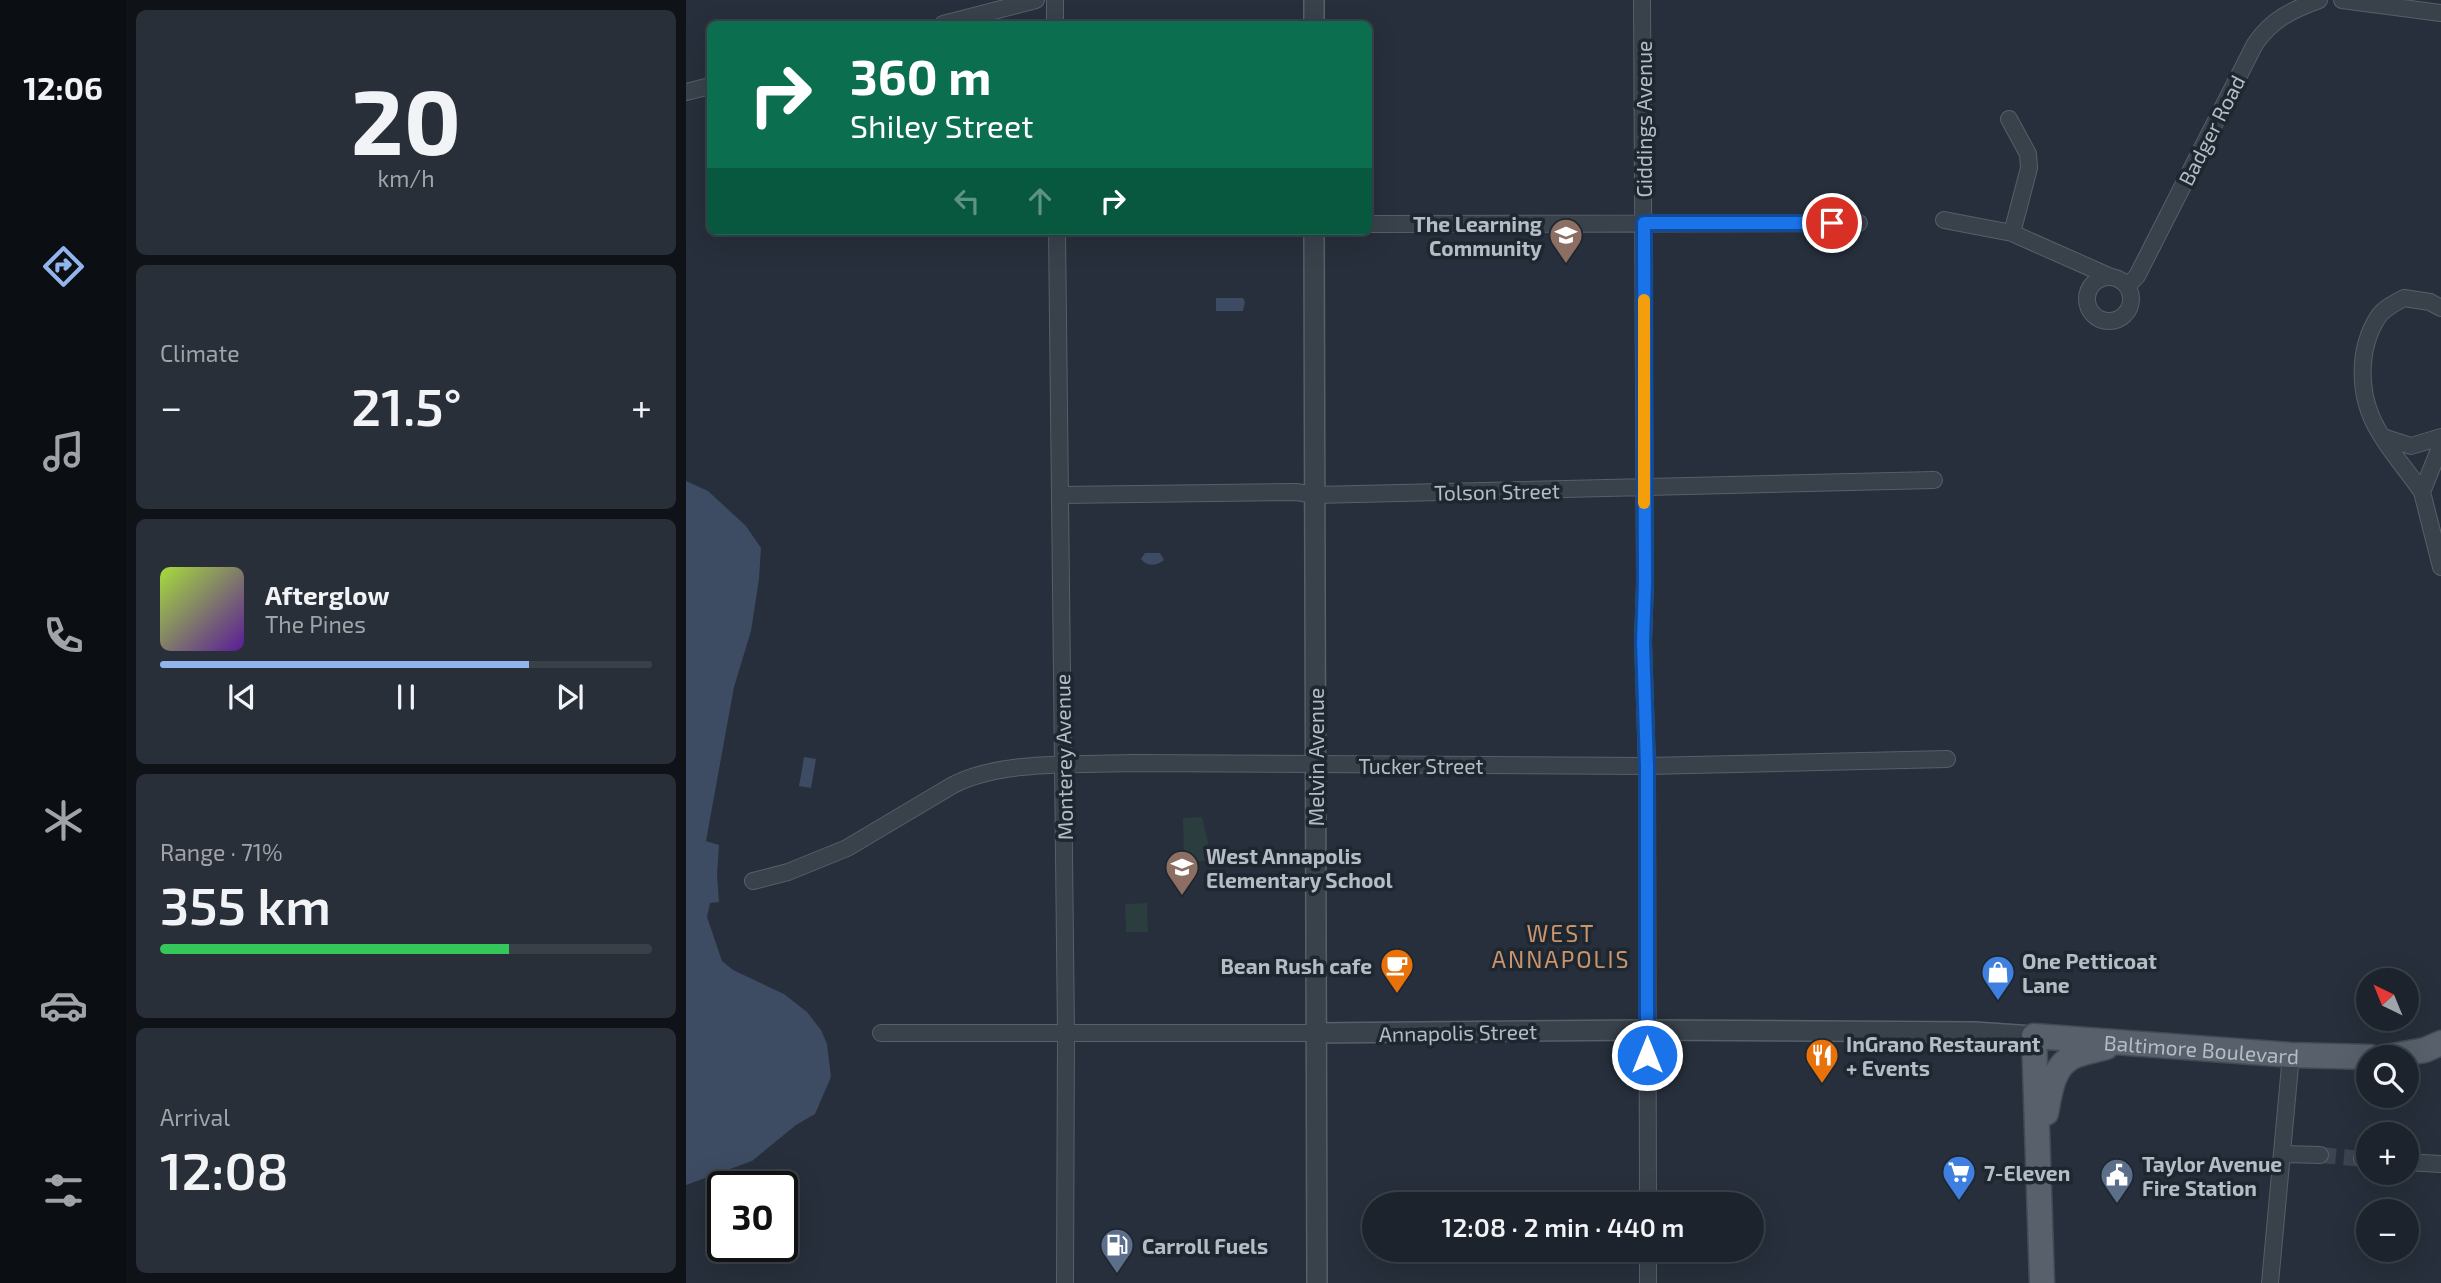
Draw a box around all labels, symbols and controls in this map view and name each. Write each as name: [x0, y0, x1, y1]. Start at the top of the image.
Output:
street label: Giddings Avenue: [1631, 41, 1656, 197]
text: 360 m: [850, 46, 991, 105]
icon: right: [735, 49, 826, 140]
text: 20: [351, 64, 461, 173]
text: 12:06: [23, 68, 103, 106]
street label: Badger Road: [2173, 71, 2249, 189]
text: Shiley Street: [850, 106, 1033, 144]
text: km/h: [377, 164, 435, 192]
icon: left: [948, 182, 986, 220]
icon: ahead: [1021, 182, 1059, 220]
icon: right: [1094, 182, 1132, 220]
pin: [1802, 193, 1862, 253]
icon: arrive: [1813, 204, 1851, 242]
place label: The Learning Community: [1413, 211, 1542, 261]
school or university icon: The Learning Community: [1547, 216, 1585, 265]
icon: directions: [39, 242, 88, 291]
text: Climate: [160, 339, 240, 367]
text: 21.5°: [351, 374, 462, 436]
text: −: [160, 383, 182, 429]
text: +: [631, 383, 652, 429]
icon: music: [39, 427, 88, 476]
street label: Tolson Street: [1434, 477, 1560, 505]
text: Afterglow: [265, 579, 390, 610]
text: The Pines: [265, 610, 366, 638]
icon: phone: [39, 611, 88, 660]
street label: Monterey Avenue: [1049, 674, 1077, 840]
icon: previous: [223, 678, 261, 716]
icon: pause: [387, 678, 425, 716]
icon: next: [551, 678, 589, 716]
street label: Melvin Avenue: [1303, 688, 1328, 826]
street label: Tucker Street: [1358, 753, 1484, 778]
icon: climate: [39, 796, 88, 845]
text: Range · 71%: [160, 838, 282, 866]
place label: West Annapolis Elementary School: [1206, 843, 1393, 893]
school or university icon: West Annapolis Elementary School: [1163, 848, 1201, 897]
text: 355 km: [160, 873, 331, 935]
district label: WEST ANNAPOLIS: [1492, 919, 1630, 973]
cafe icon: Bean Rush cafe: [1378, 946, 1416, 995]
place label: One Petticoat Lane: [2022, 948, 2157, 997]
place label: Bean Rush cafe: [1220, 953, 1372, 978]
shop icon: One Petticoat Lane: [1979, 953, 2017, 1002]
north arrow: [2356, 968, 2418, 1031]
map controls: [2356, 968, 2419, 1262]
icon: car: [39, 981, 88, 1030]
street label: Annapolis Street: [1379, 1018, 1537, 1046]
position arrow: [1610, 1018, 1684, 1092]
street label: Baltimore Boulevard: [2103, 1029, 2299, 1068]
place label: InGrano Restaurant + Events: [1846, 1031, 2041, 1080]
restaurant icon: InGrano Restaurant + Events: [1803, 1036, 1841, 1085]
button: search: [2356, 1045, 2419, 1108]
text: Arrival: [160, 1103, 230, 1131]
button: +: [2356, 1122, 2419, 1185]
text: 12:08: [160, 1138, 289, 1200]
place label: Taylor Avenue Fire Station: [2142, 1151, 2282, 1200]
supermarket icon: 7-Eleven: [1940, 1153, 1978, 1202]
public building icon: Taylor Avenue Fire Station: [2098, 1156, 2136, 1205]
place label: 7-Eleven: [1984, 1160, 2070, 1185]
icon: filters: [39, 1166, 88, 1215]
speed limit sign: 30: [707, 1171, 798, 1262]
button: −: [2356, 1199, 2419, 1262]
text: 12:08 · 2 min · 440 m: [1442, 1211, 1684, 1242]
fuel station icon: Carroll Fuels: [1098, 1226, 1136, 1275]
place label: Carroll Fuels: [1142, 1233, 1268, 1258]

